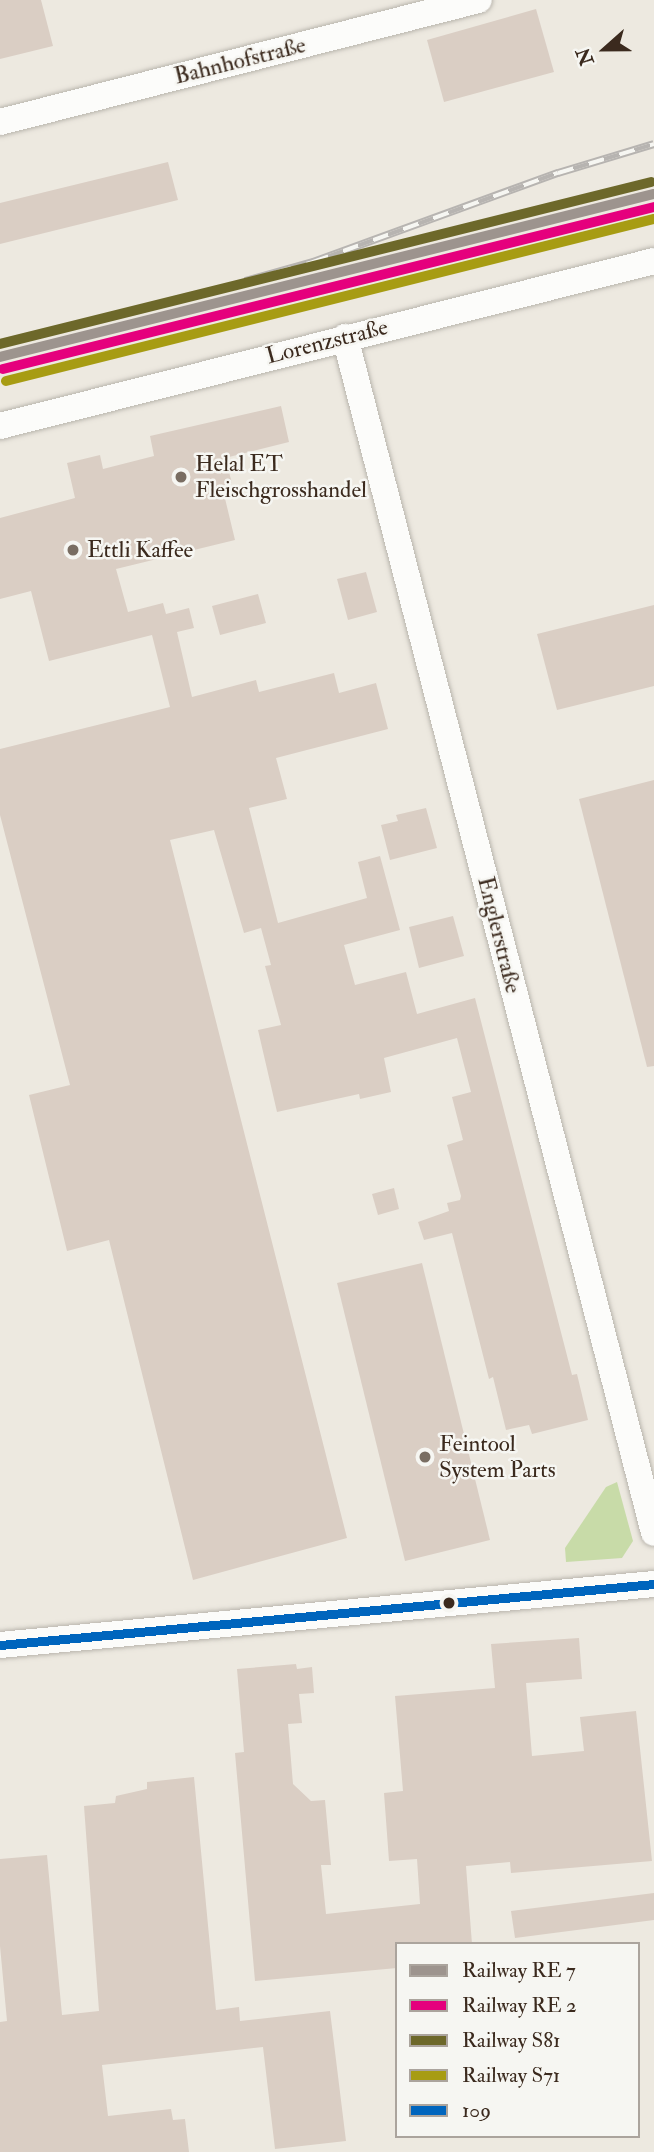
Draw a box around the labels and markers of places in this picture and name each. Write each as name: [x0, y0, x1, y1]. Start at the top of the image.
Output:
place label: Helal ET Fleischgrosshandel: [195, 450, 367, 504]
marker: Helal ET Fleischgrosshandel: [173, 469, 189, 485]
place label: Ettli Kaffee: [87, 536, 193, 564]
marker: Ettli Kaffee: [65, 542, 81, 558]
place label: Feintool System Parts: [439, 1430, 556, 1484]
marker: Feintool System Parts: [417, 1449, 433, 1465]
unlabelled marker: [442, 1596, 456, 1610]

